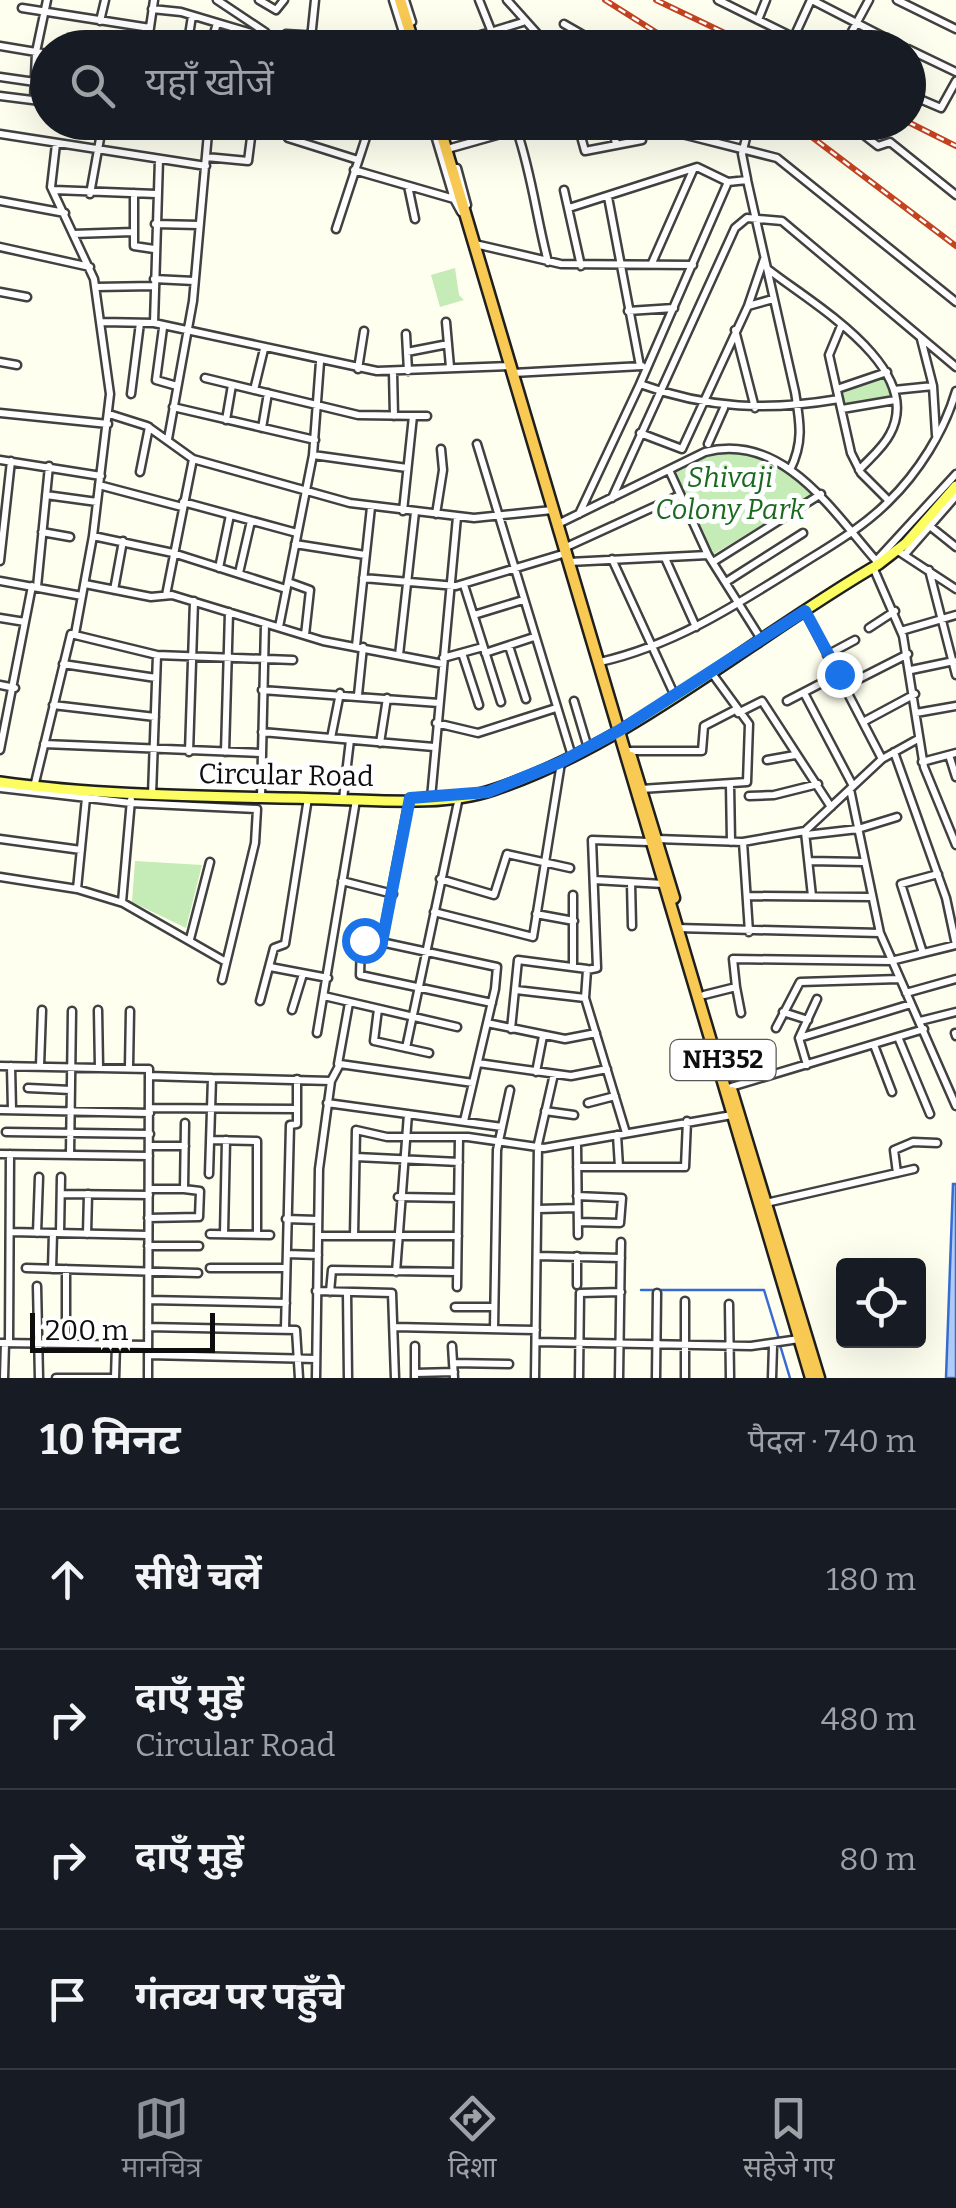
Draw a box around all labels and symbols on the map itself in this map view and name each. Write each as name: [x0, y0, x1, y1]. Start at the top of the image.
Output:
park label: Shivaji Colony Park: [655, 461, 805, 526]
route end: [817, 652, 863, 698]
street label: Circular Road: [198, 757, 374, 793]
route start: [342, 918, 388, 964]
road number: NH352: [670, 1040, 776, 1080]
scale bar: [30, 1308, 215, 1352]

